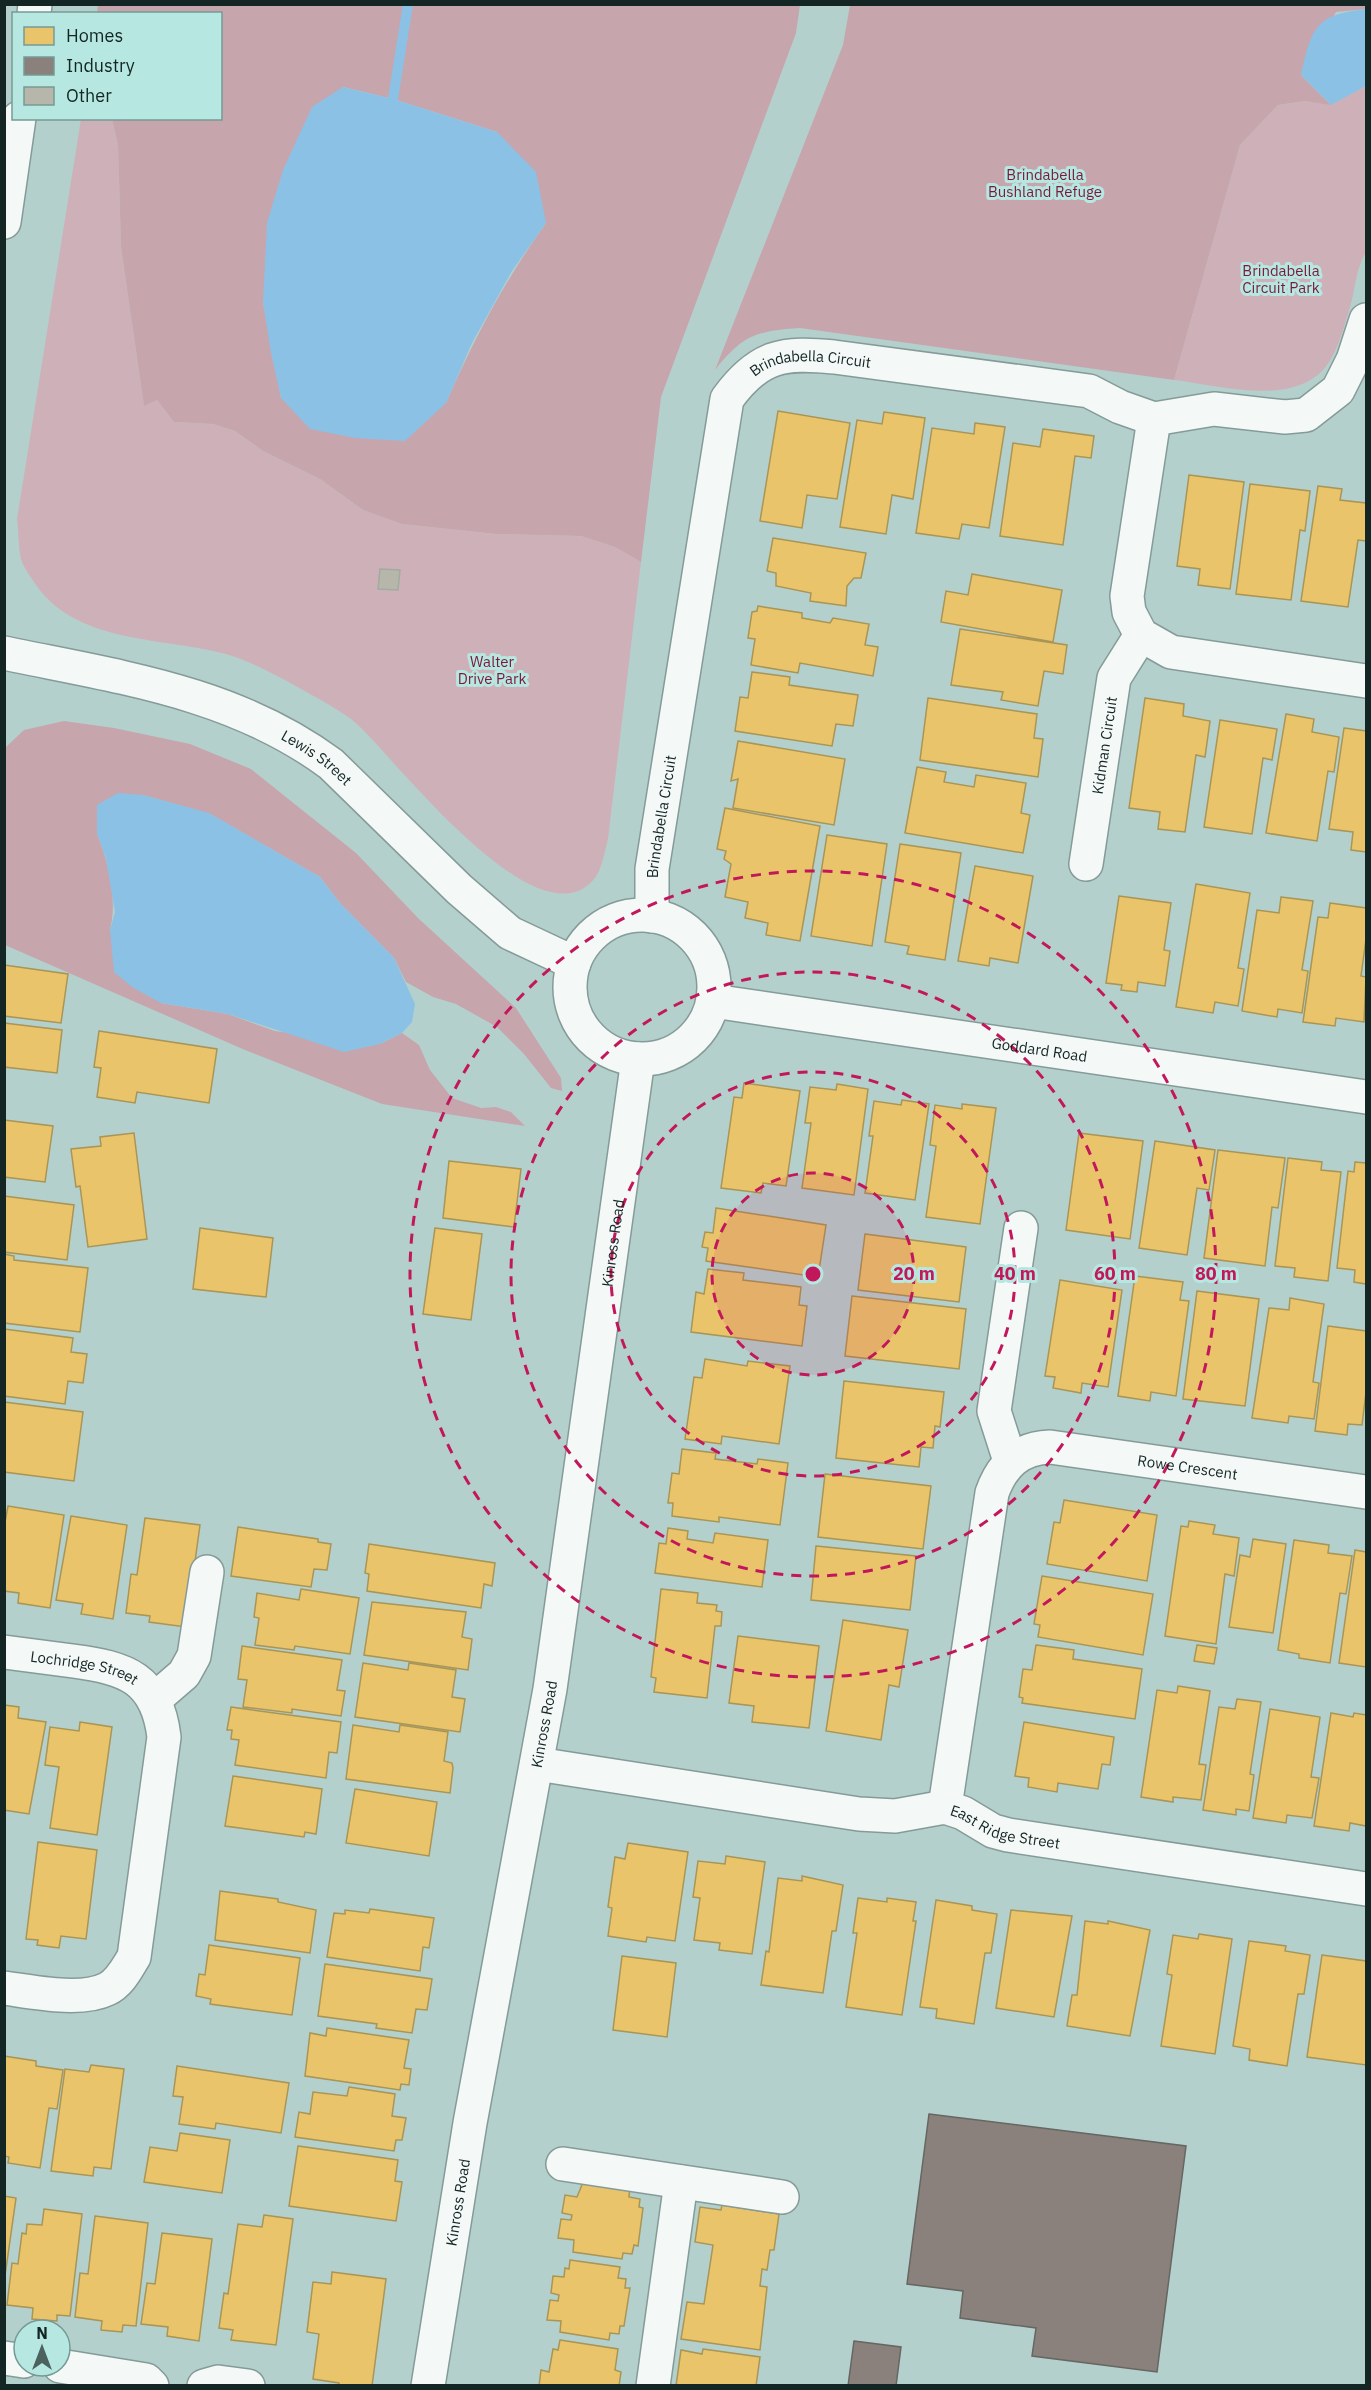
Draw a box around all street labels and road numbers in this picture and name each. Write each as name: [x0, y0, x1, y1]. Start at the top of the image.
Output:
street label: Brindabella Circuit: [745, 346, 872, 380]
street label: Kidman Circuit: [1087, 695, 1121, 796]
street label: Lewis Street: [278, 725, 356, 789]
street label: Brindabella Circuit: [643, 754, 680, 878]
street label: Goddard Road: [990, 1033, 1089, 1065]
street label: Kinross Road: [597, 1198, 628, 1288]
street label: Rowe Crescent: [1136, 1450, 1239, 1483]
street label: Lochridge Street: [29, 1646, 143, 1688]
street label: Kinross Road: [526, 1679, 561, 1769]
street label: East Ridge Street: [948, 1800, 1061, 1852]
street label: Kinross Road: [441, 2157, 474, 2247]

